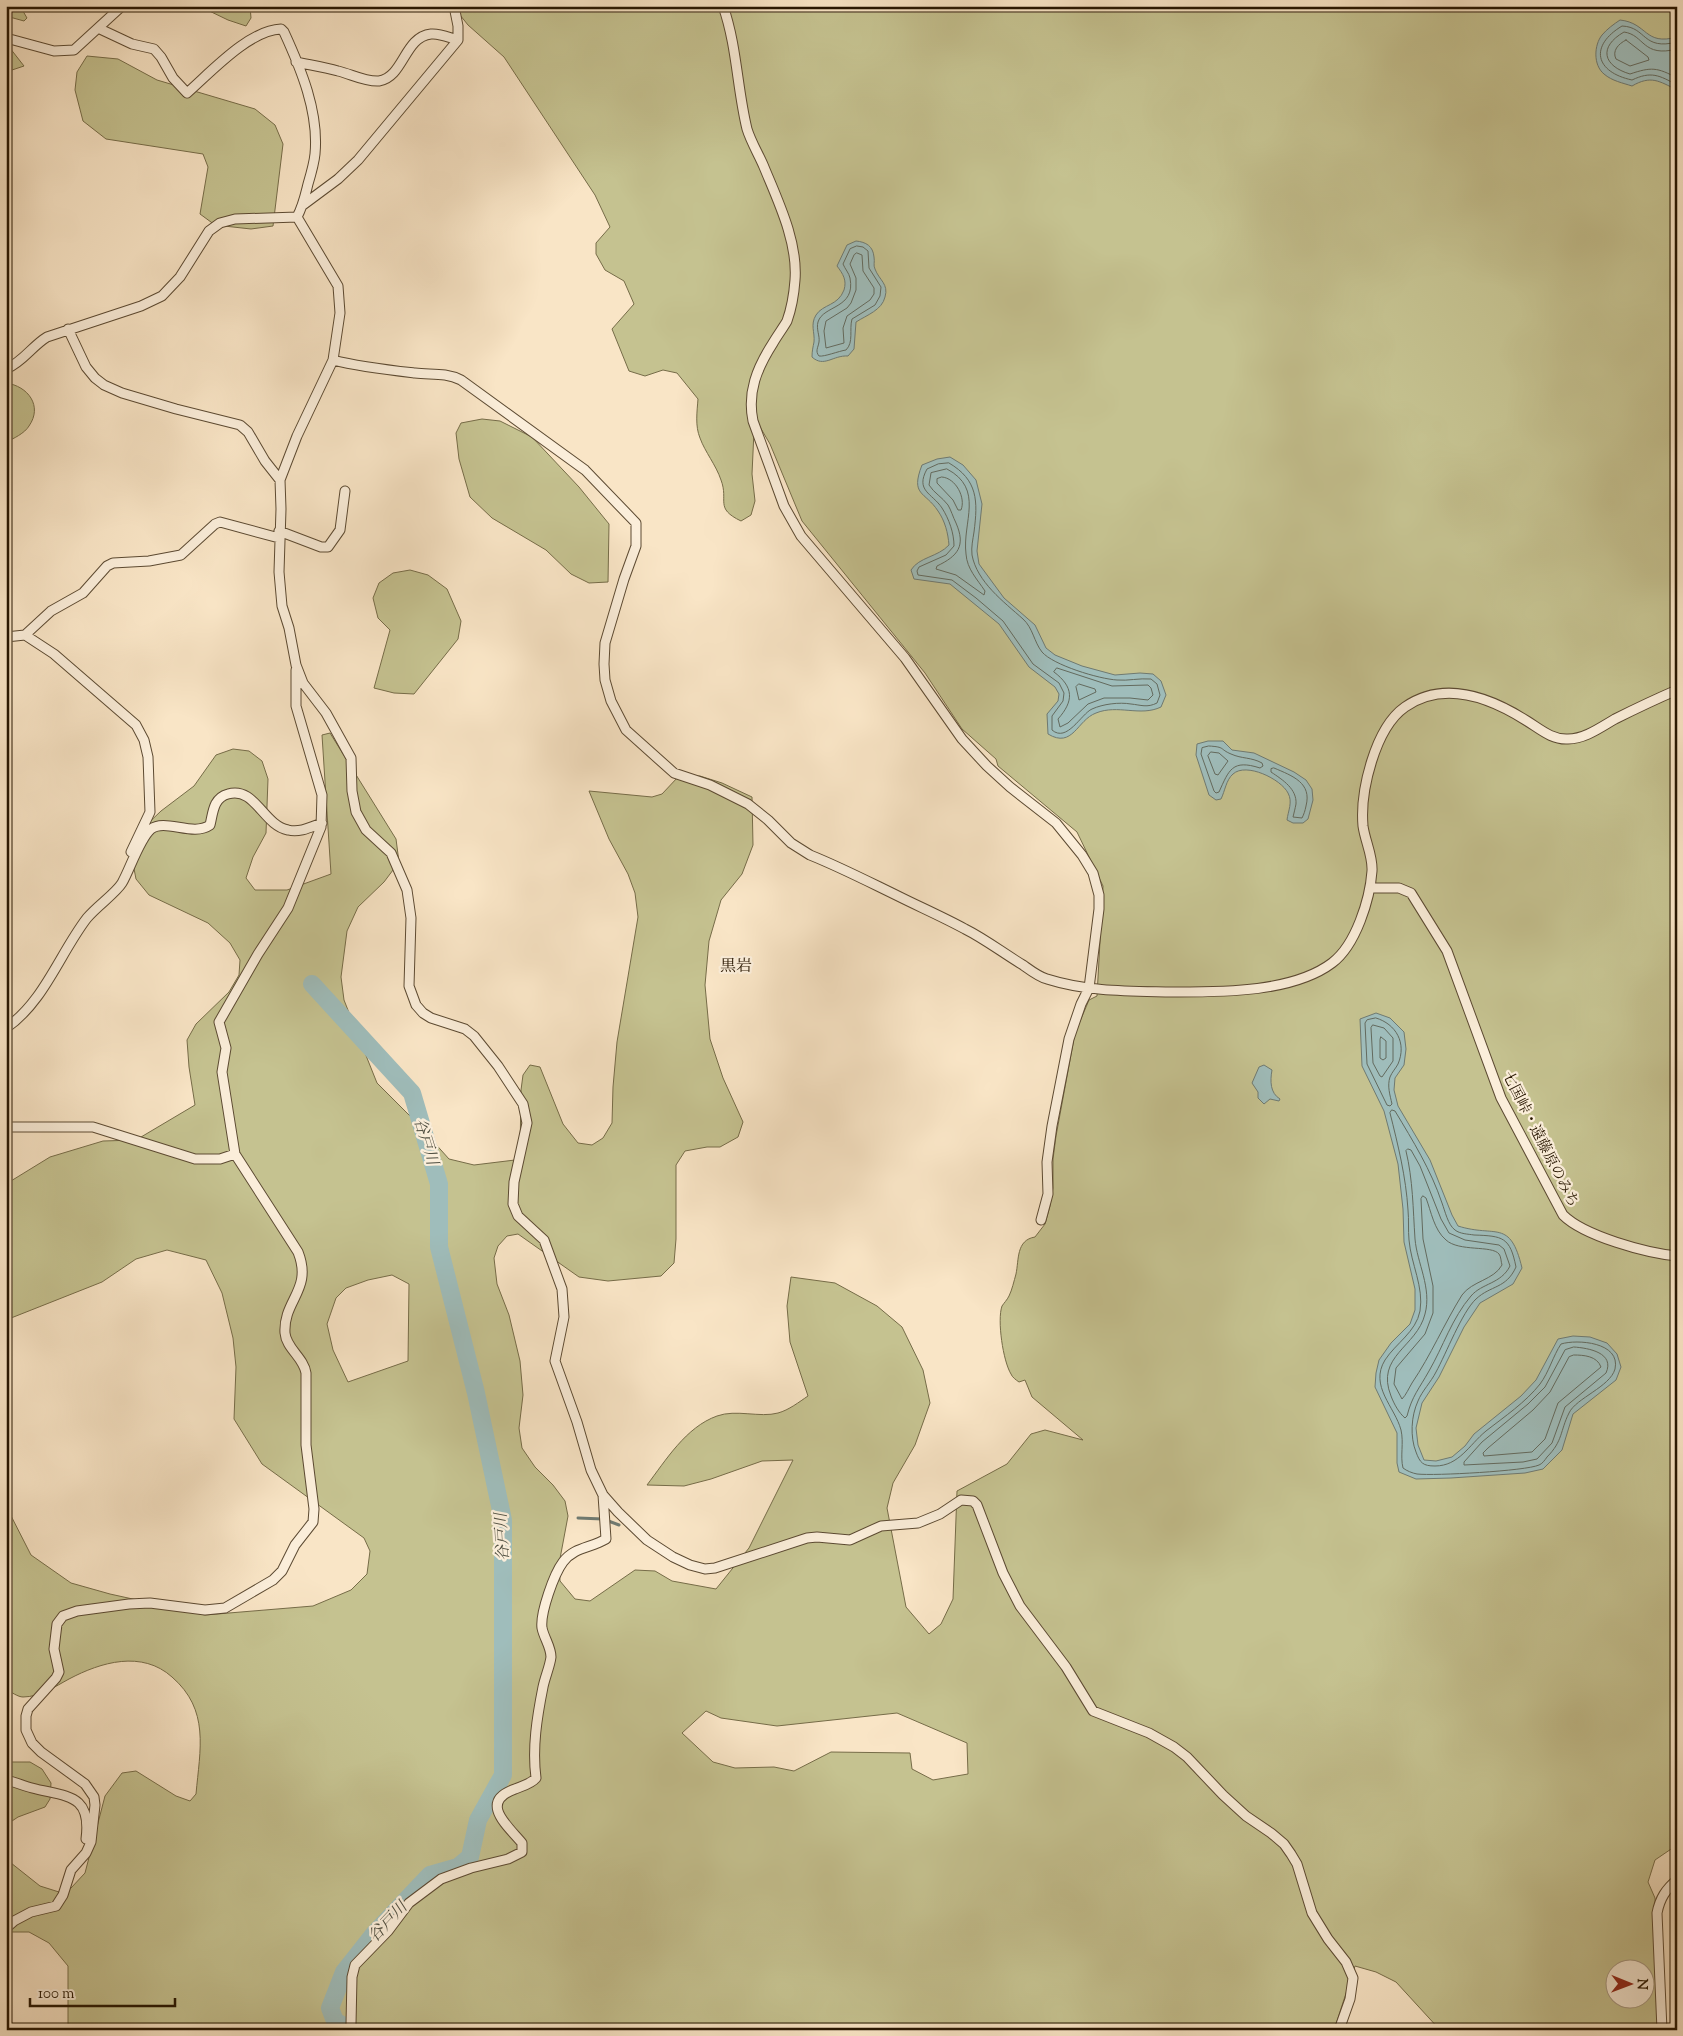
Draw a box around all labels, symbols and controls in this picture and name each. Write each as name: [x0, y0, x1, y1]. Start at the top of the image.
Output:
district label: 黒岩: [720, 956, 752, 979]
street label: 七国峠・遠藤原のみち: [1496, 1068, 1583, 1211]
water label: 谷戸川: [407, 1115, 443, 1170]
water label: 谷戸川: [491, 1510, 516, 1561]
water label: 谷戸川: [364, 1896, 415, 1948]
north arrow: [1606, 1958, 1656, 2008]
scale bar: [30, 1976, 175, 2008]
text: N: [1631, 1978, 1651, 1990]
text: 100 m: [38, 1984, 75, 2005]

